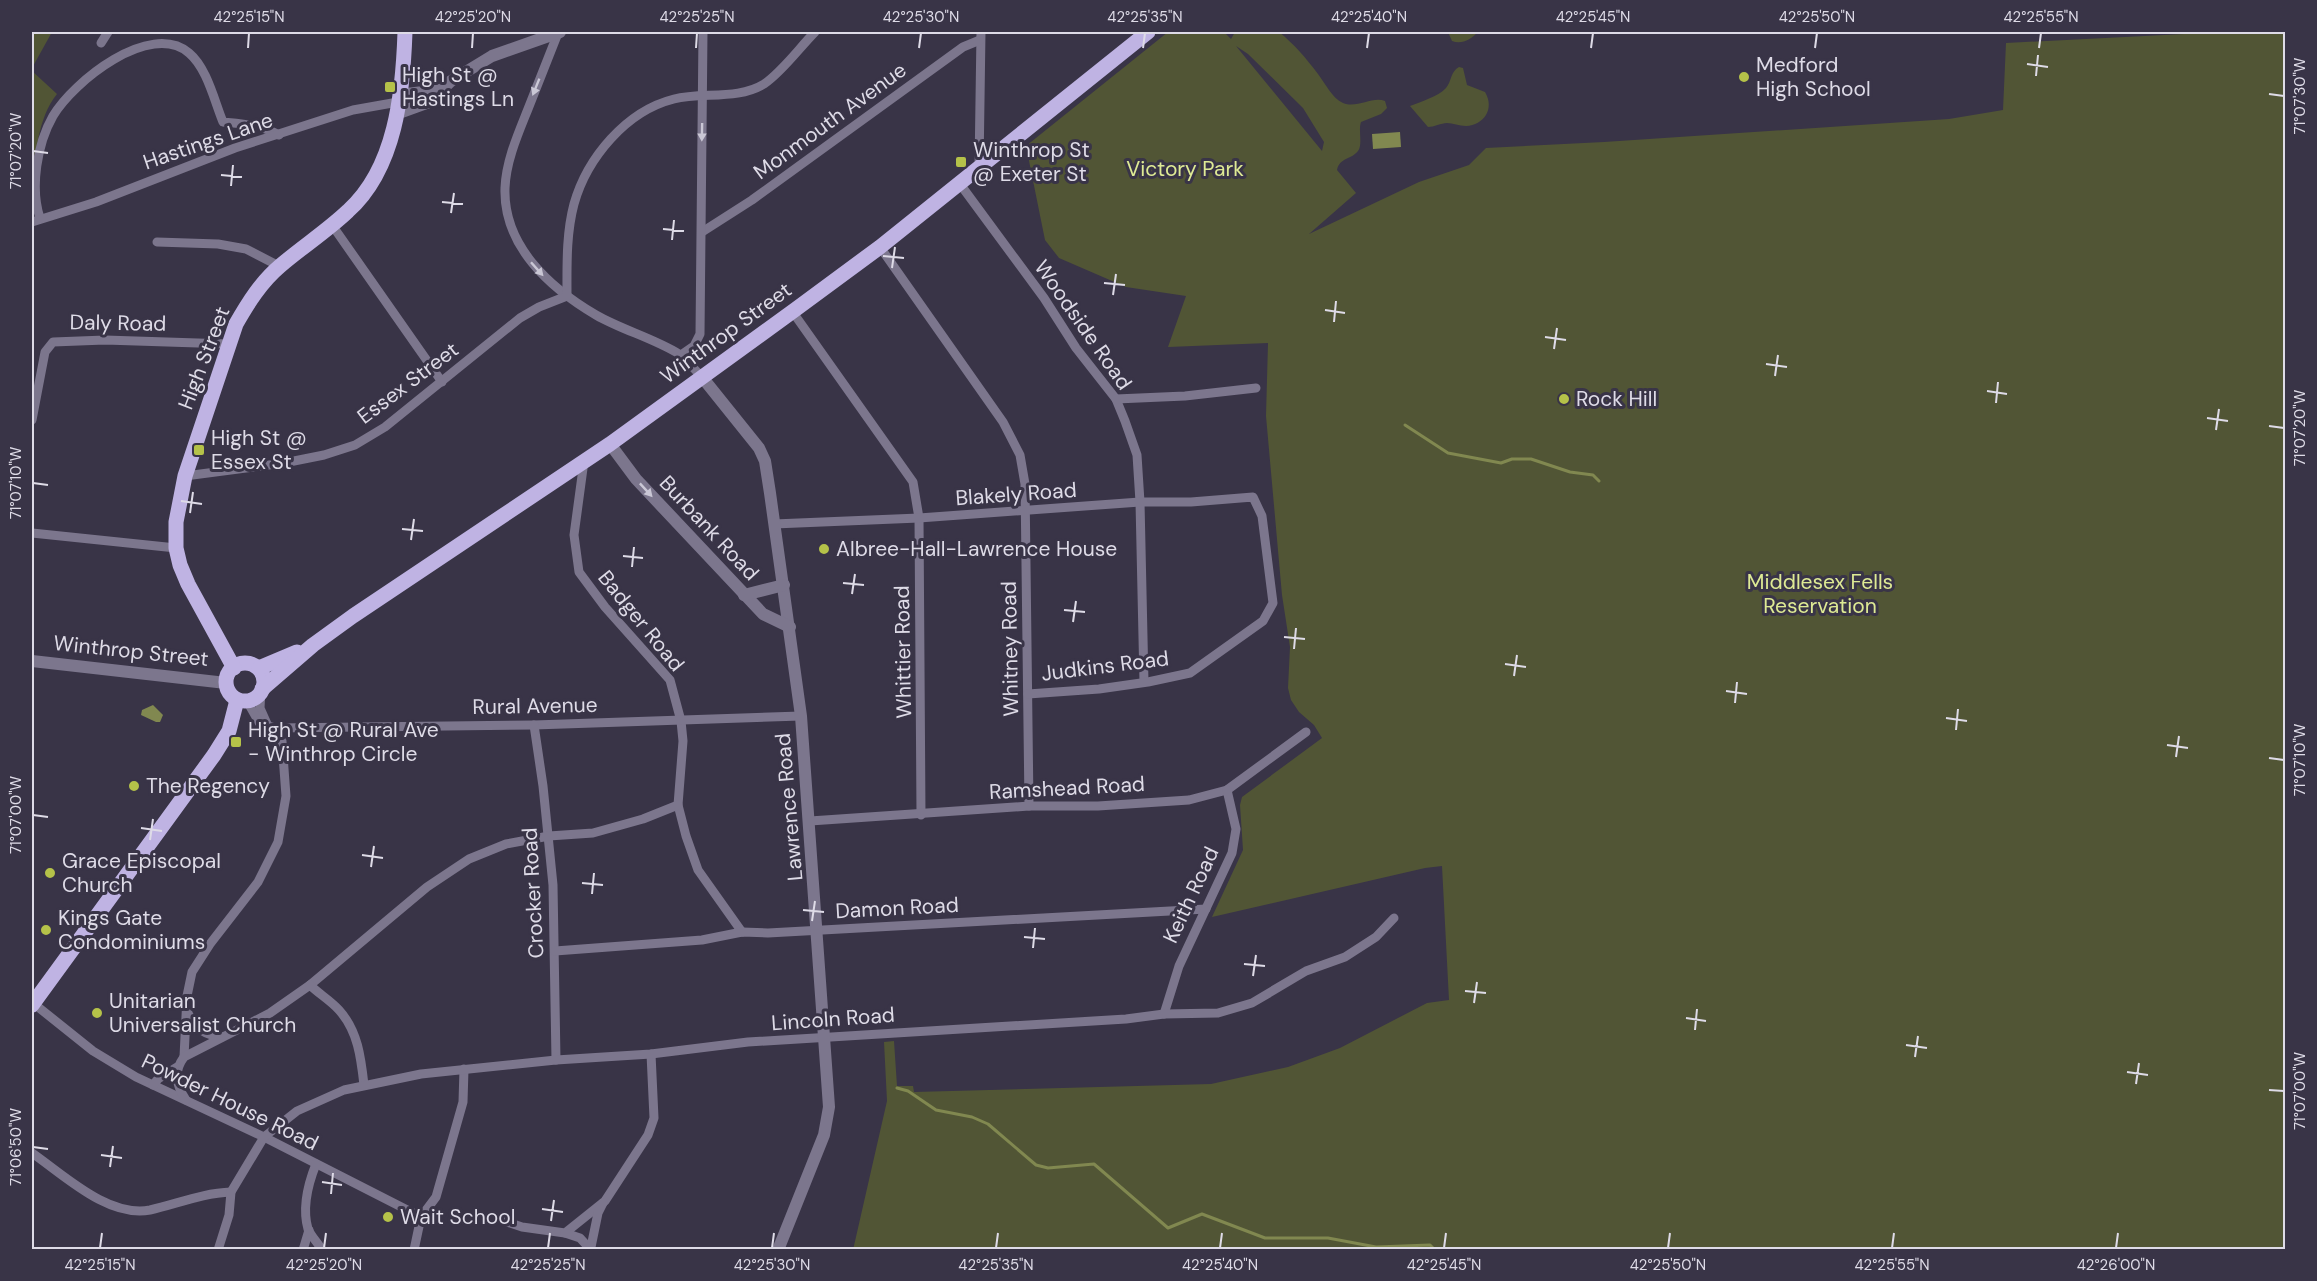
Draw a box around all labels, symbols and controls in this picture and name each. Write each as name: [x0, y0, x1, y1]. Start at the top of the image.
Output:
text: 42°25'15"N: [213, 7, 285, 27]
text: 42°25'20"N: [435, 7, 511, 27]
text: 42°25'25"N: [659, 7, 735, 27]
text: 42°25'30"N: [883, 7, 959, 27]
text: 42°25'35"N: [1107, 7, 1183, 27]
text: 42°25'40"N: [1331, 7, 1407, 27]
text: 42°25'45"N: [1556, 7, 1630, 27]
text: 42°25'50"N: [1779, 7, 1855, 27]
text: 42°25'55"N: [2003, 7, 2079, 27]
place label: Medford High School: [1756, 51, 1871, 103]
street label: Monmouth Avenue: [748, 56, 912, 186]
text: 71°07'30"W: [2290, 57, 2310, 134]
place label: High St @ Hastings Ln: [402, 61, 514, 113]
marker: Medford High School: [1737, 70, 1751, 84]
one-way arrow: [531, 78, 541, 96]
marker: High St @ Hastings Ln: [383, 80, 397, 94]
street label: Hastings Lane: [139, 106, 277, 176]
text: 71°07'20"W: [6, 112, 26, 189]
one-way arrow: [698, 122, 707, 141]
place label: Winthrop St @ Exeter St: [973, 136, 1090, 188]
marker: Winthrop St @ Exeter St: [954, 155, 968, 169]
park label: Victory Park: [1126, 155, 1244, 183]
street label: Woodside Road: [1028, 255, 1138, 395]
one-way arrow: [530, 261, 544, 276]
street label: Winthrop Street: [655, 276, 797, 390]
street label: High Street: [172, 302, 236, 414]
street label: Daly Road: [69, 308, 167, 338]
street label: Essex Street: [352, 336, 464, 430]
place label: Rock Hill: [1576, 385, 1657, 413]
text: 71°07'20"W: [2290, 389, 2310, 466]
marker: Rock Hill: [1557, 392, 1571, 406]
place label: High St @ Essex St: [211, 424, 307, 476]
marker: High St @ Essex St: [192, 443, 206, 457]
text: 71°07'10"W: [6, 446, 26, 519]
street label: Burbank Road: [653, 469, 765, 587]
street label: Blakely Road: [954, 476, 1078, 512]
one-way arrow: [639, 482, 652, 497]
place label: Albree-Hall-Lawrence House: [836, 535, 1117, 563]
marker: Albree-Hall-Lawrence House: [817, 542, 831, 556]
street label: Badger Road: [592, 564, 690, 678]
park label: Middlesex Fells Reservation: [1747, 568, 1893, 620]
street label: Whitney Road: [995, 581, 1025, 717]
street label: Whittier Road: [888, 585, 918, 719]
street label: Winthrop Street: [52, 629, 210, 673]
street label: Judkins Road: [1040, 644, 1170, 688]
street label: Rural Avenue: [472, 691, 598, 721]
place label: High St @ Rural Ave - Winthrop Circle: [248, 716, 439, 768]
text: 71°07'10"W: [2290, 723, 2310, 796]
street label: Lawrence Road: [769, 732, 809, 882]
marker: High St @ Rural Ave - Winthrop Circle: [229, 735, 243, 749]
street label: Ramshead Road: [988, 770, 1146, 806]
place label: The Regency: [146, 772, 270, 800]
text: 71°07'00"W: [6, 775, 26, 854]
marker: The Regency: [127, 779, 141, 793]
street label: Crocker Road: [516, 827, 550, 959]
street label: Keith Road: [1156, 842, 1226, 948]
place label: Grace Episcopal Church: [62, 847, 221, 899]
marker: Grace Episcopal Church: [43, 866, 57, 880]
street label: Damon Road: [835, 891, 959, 925]
place label: Kings Gate Condominiums: [58, 904, 205, 956]
marker: Kings Gate Condominiums: [39, 923, 53, 937]
place label: Unitarian Universalist Church: [109, 987, 296, 1039]
street label: Lincoln Road: [770, 1001, 896, 1037]
marker: Unitarian Universalist Church: [90, 1006, 104, 1020]
street label: Powder House Road: [137, 1047, 323, 1157]
text: 71°07'00"W: [2290, 1051, 2310, 1130]
text: 71°06'50"W: [6, 1108, 26, 1186]
place label: Wait School: [400, 1203, 515, 1231]
marker: Wait School: [381, 1210, 395, 1224]
text: 42°25'15"N: [64, 1255, 136, 1275]
text: 42°25'20"N: [286, 1255, 362, 1275]
text: 42°25'25"N: [510, 1255, 586, 1275]
text: 42°25'30"N: [734, 1255, 810, 1275]
text: 42°25'35"N: [958, 1255, 1034, 1275]
text: 42°25'40"N: [1182, 1255, 1258, 1275]
text: 42°25'45"N: [1407, 1255, 1481, 1275]
text: 42°25'50"N: [1630, 1255, 1706, 1275]
text: 42°25'55"N: [1854, 1255, 1930, 1275]
text: 42°26'00"N: [2077, 1255, 2155, 1275]

